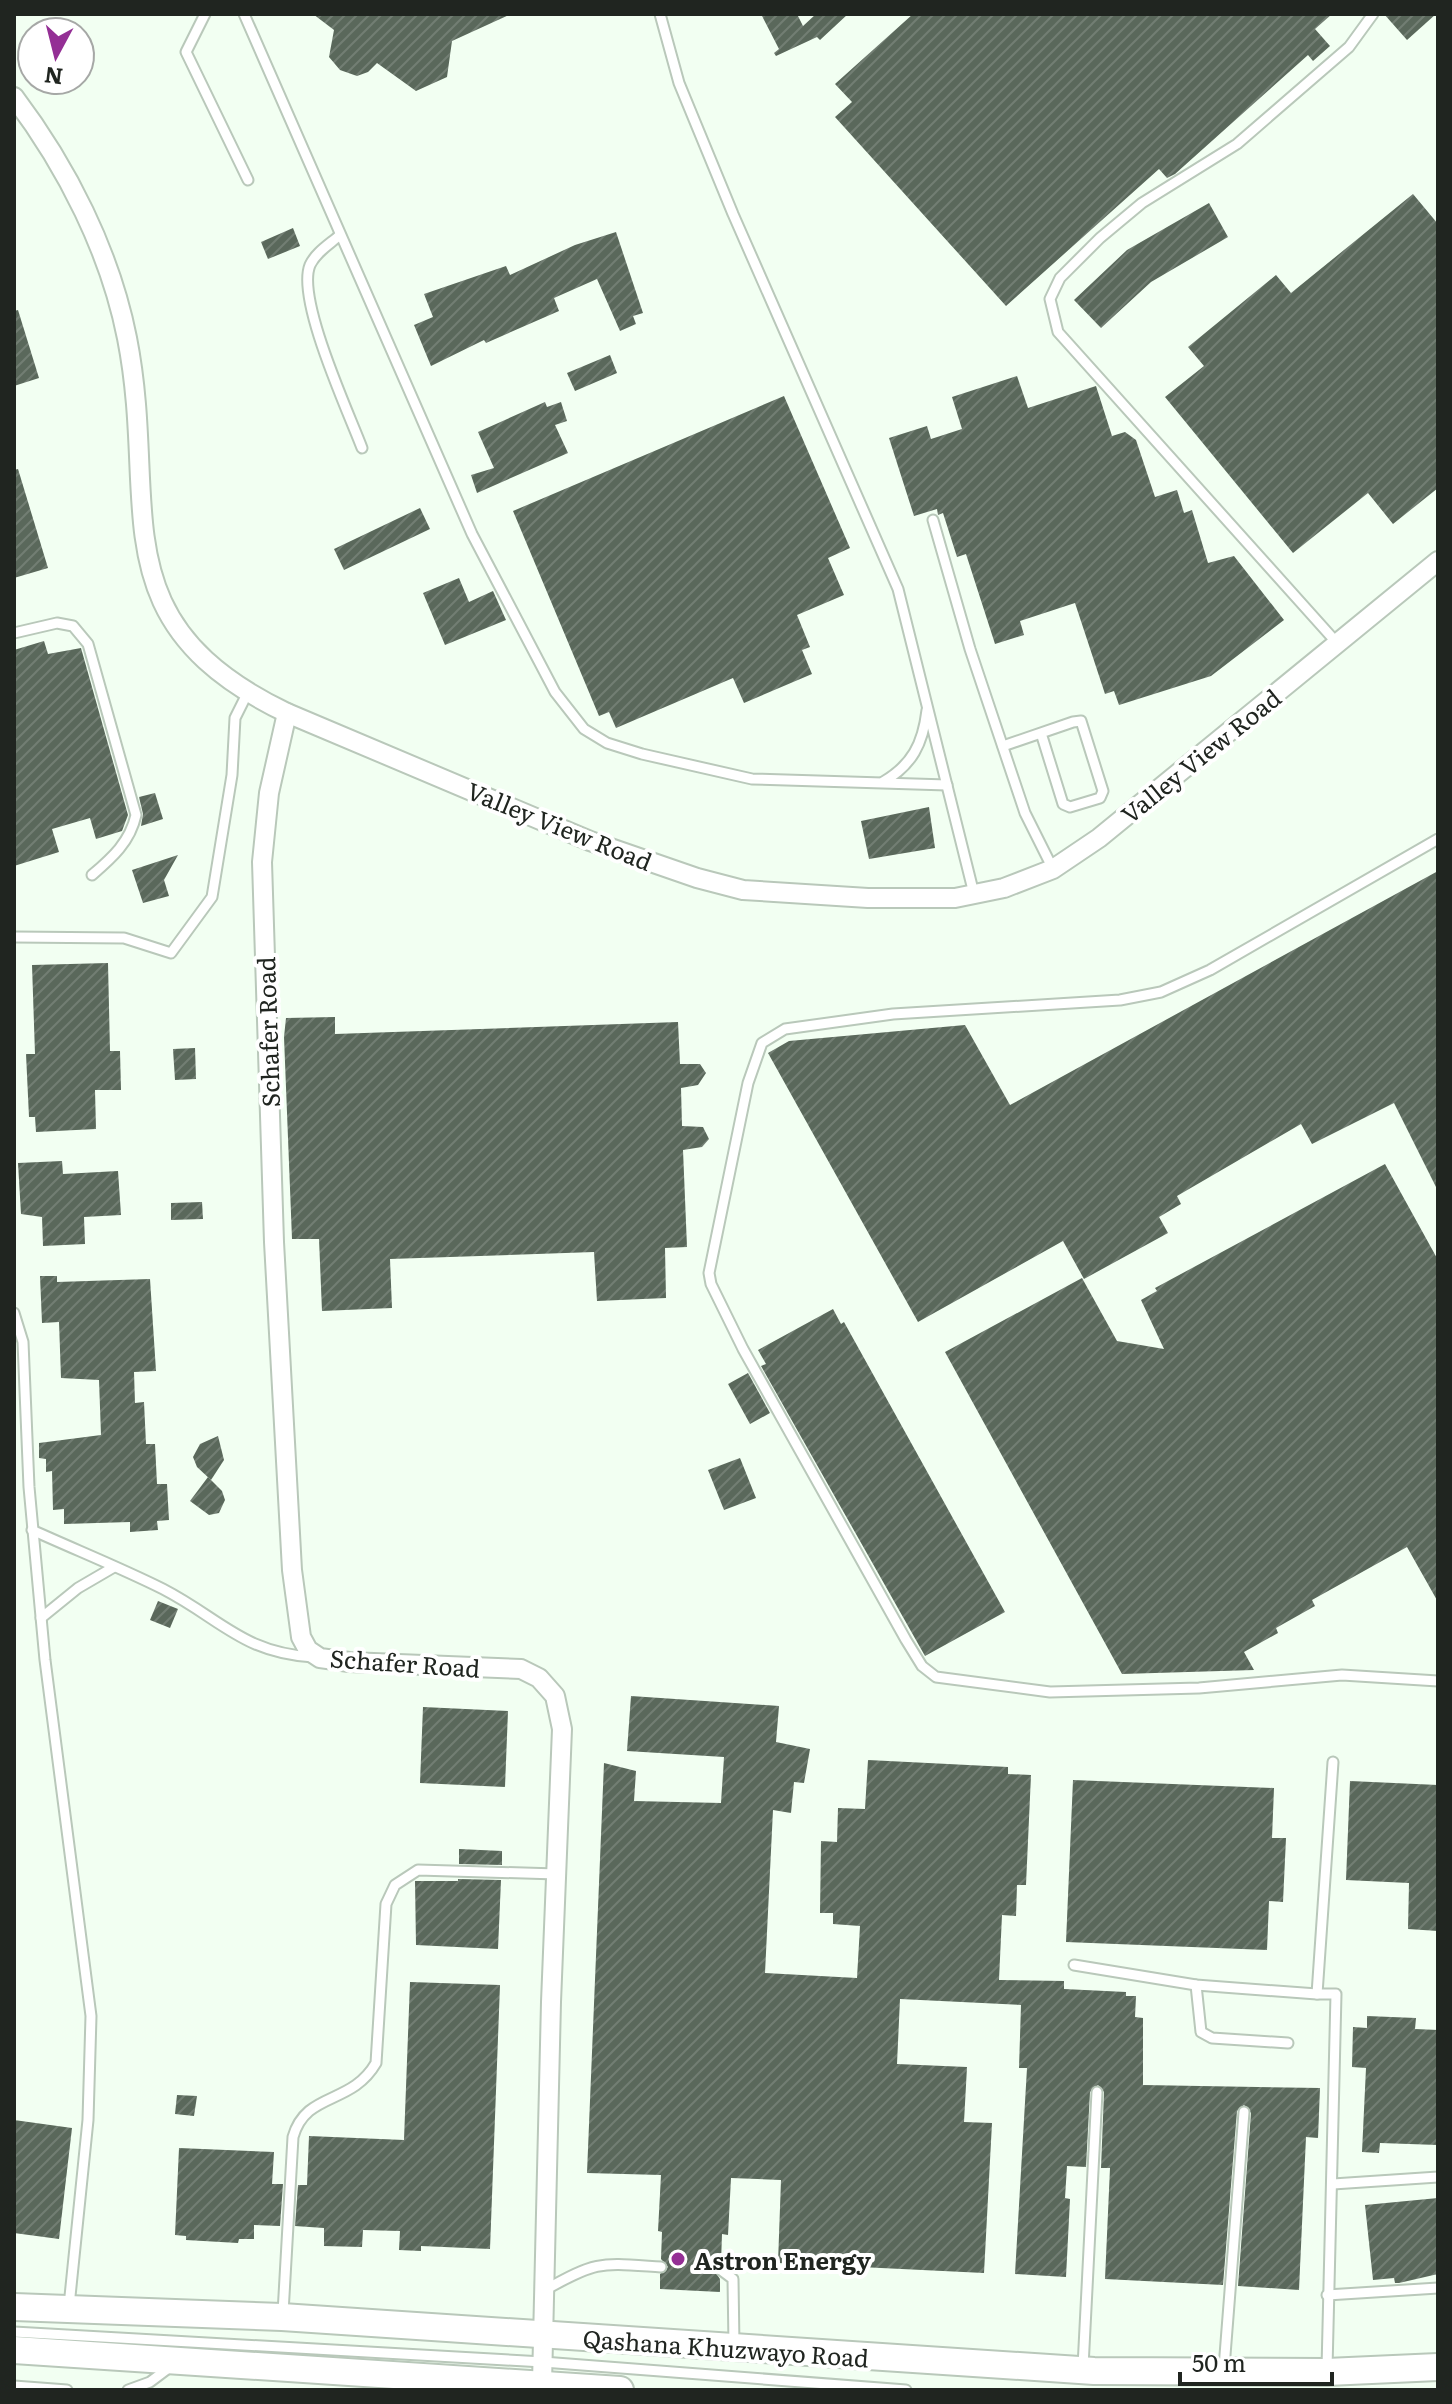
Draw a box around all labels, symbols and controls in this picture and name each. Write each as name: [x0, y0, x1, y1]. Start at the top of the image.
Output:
north arrow: [16, 16, 96, 96]
text: N: [42, 60, 65, 95]
street label: Valley View Road: [1113, 679, 1288, 831]
street label: Valley View Road: [462, 772, 658, 878]
street label: Schafer Road: [247, 956, 287, 1108]
street label: Schafer Road: [329, 1639, 482, 1685]
place label: Astron Energy: [694, 2242, 871, 2277]
marker: Astron Energy: [669, 2250, 687, 2268]
street label: Qashana Khuzwayo Road: [582, 2320, 870, 2374]
scale bar: [1180, 2336, 1332, 2386]
text: 50 m: [1192, 2344, 1246, 2379]

